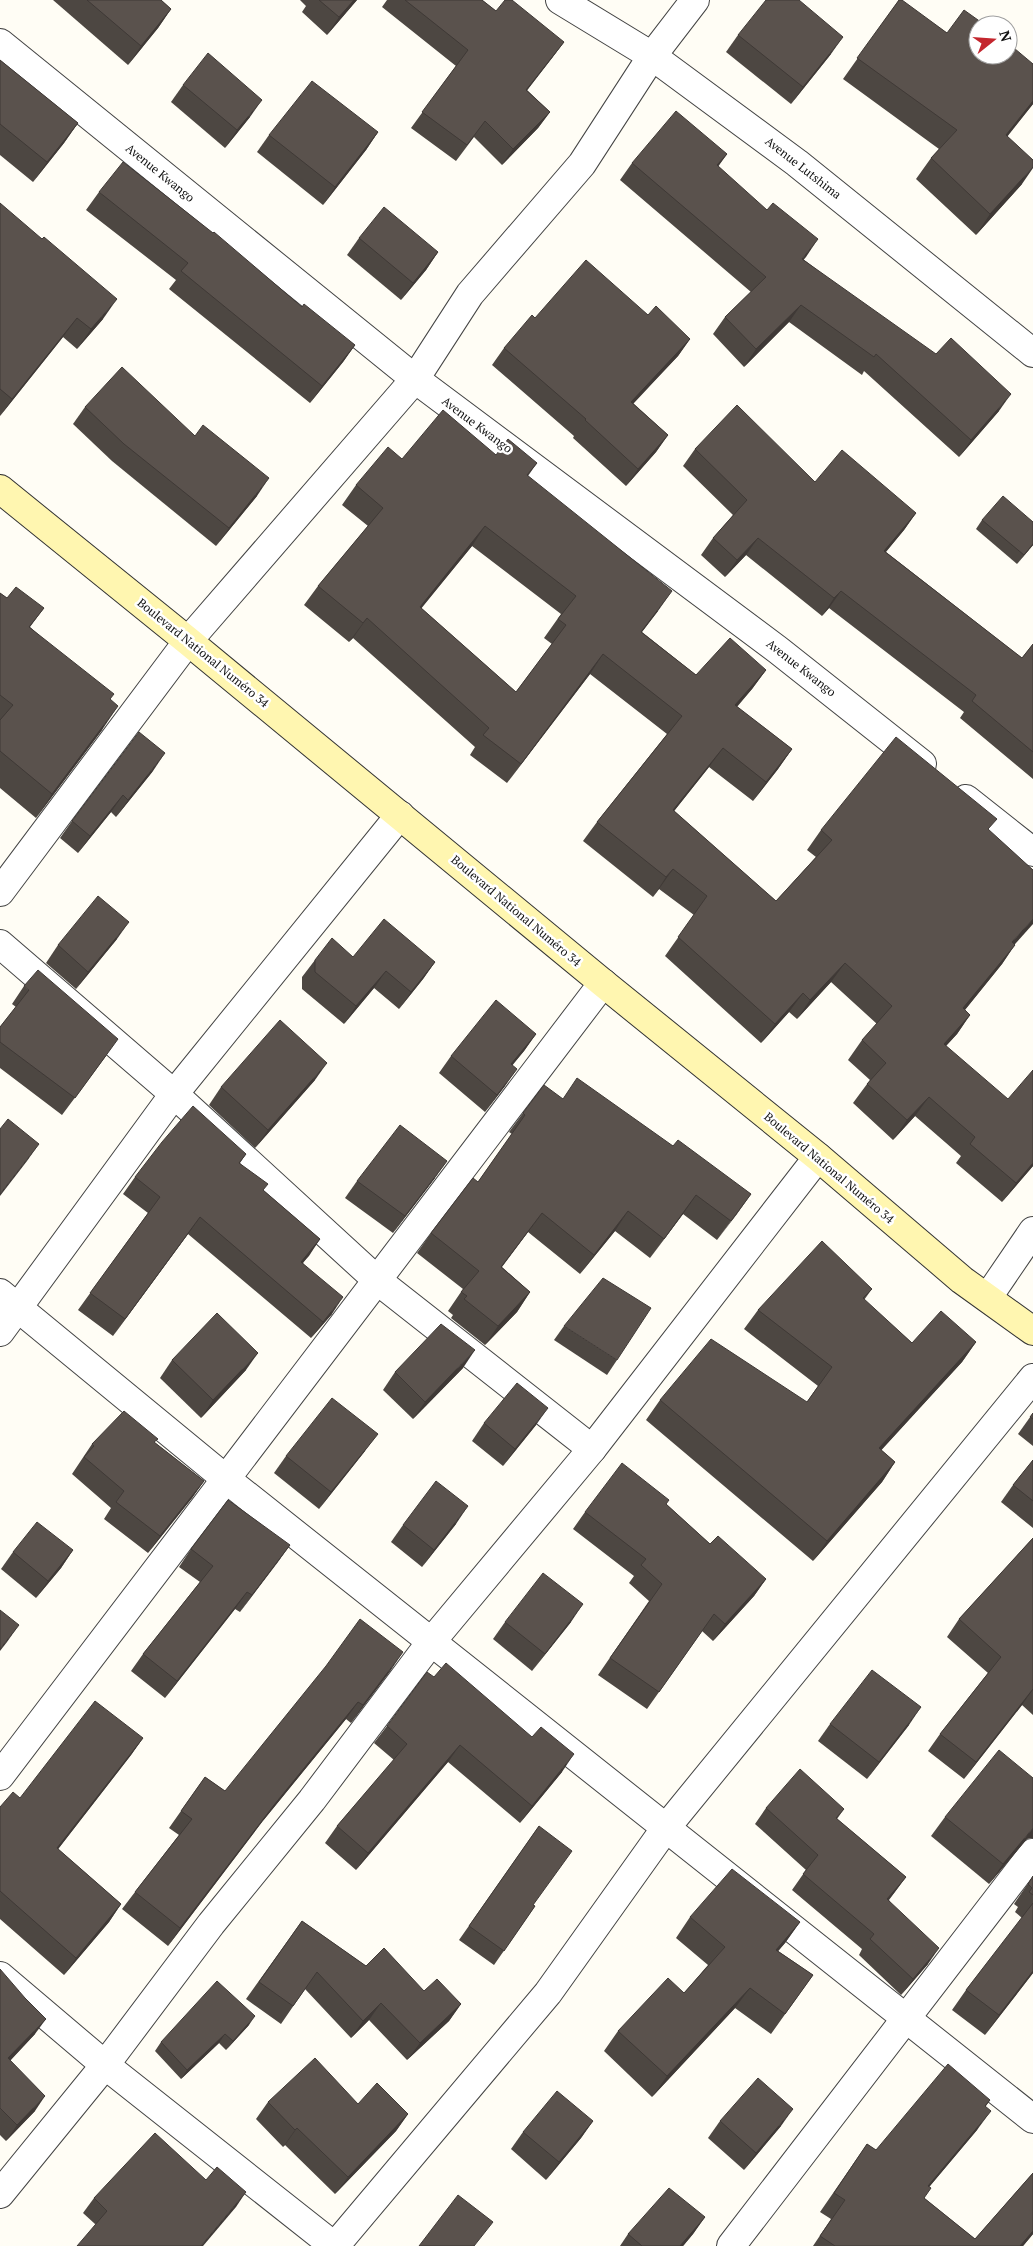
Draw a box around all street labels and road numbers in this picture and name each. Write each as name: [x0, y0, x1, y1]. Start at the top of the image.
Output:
street label: Avenue Lutshima: [762, 133, 844, 202]
street label: Avenue Kwango: [123, 140, 198, 205]
street label: Avenue Kwango: [439, 393, 516, 456]
street label: Boulevard National Numéro 34: [134, 595, 273, 711]
street label: Avenue Kwango: [764, 636, 839, 700]
street label: Boulevard National Numéro 34: [448, 852, 585, 970]
street label: Boulevard National Numéro 34: [761, 1109, 898, 1227]

